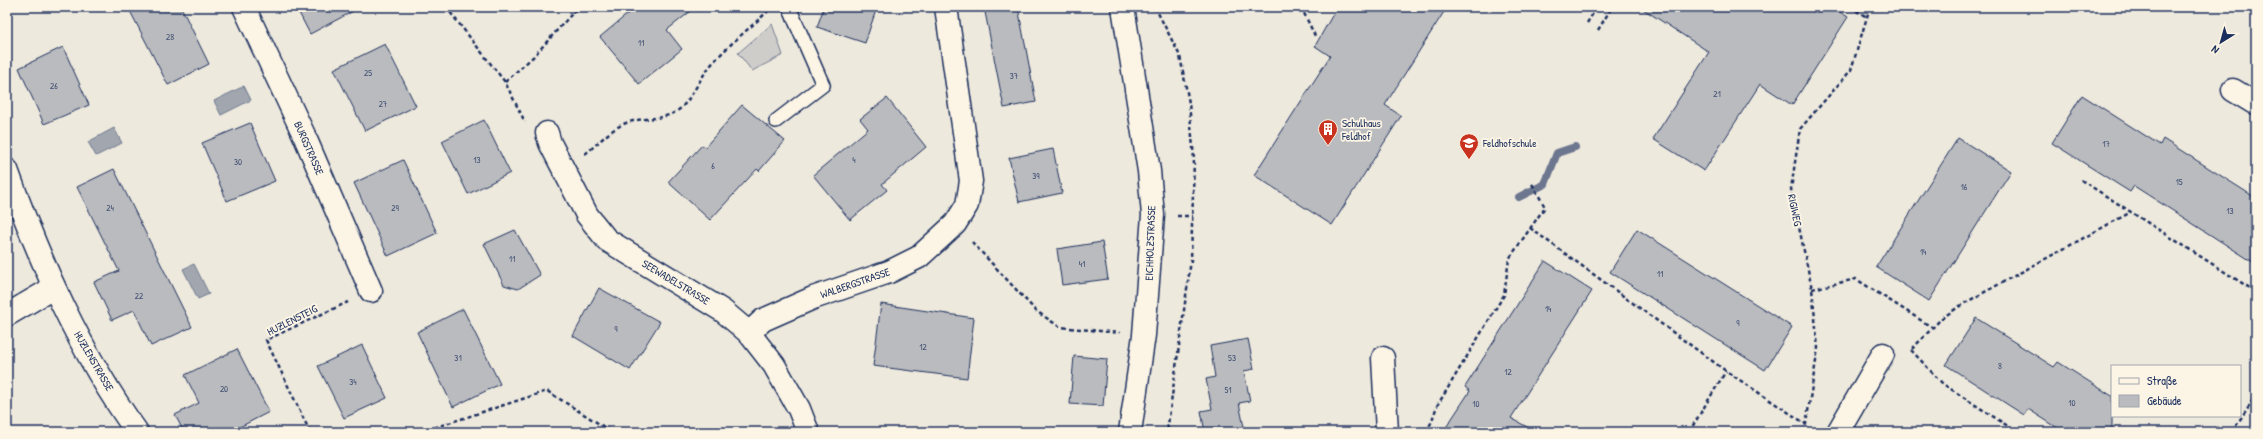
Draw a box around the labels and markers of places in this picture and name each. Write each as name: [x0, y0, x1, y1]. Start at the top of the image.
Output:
place label: Schulhaus Feldhof: [1341, 116, 1381, 143]
building icon: Schulhaus Feldhof: [1317, 118, 1339, 146]
school or university icon: Feldhofschule: [1458, 132, 1480, 160]
place label: Feldhofschule: [1482, 136, 1537, 150]

